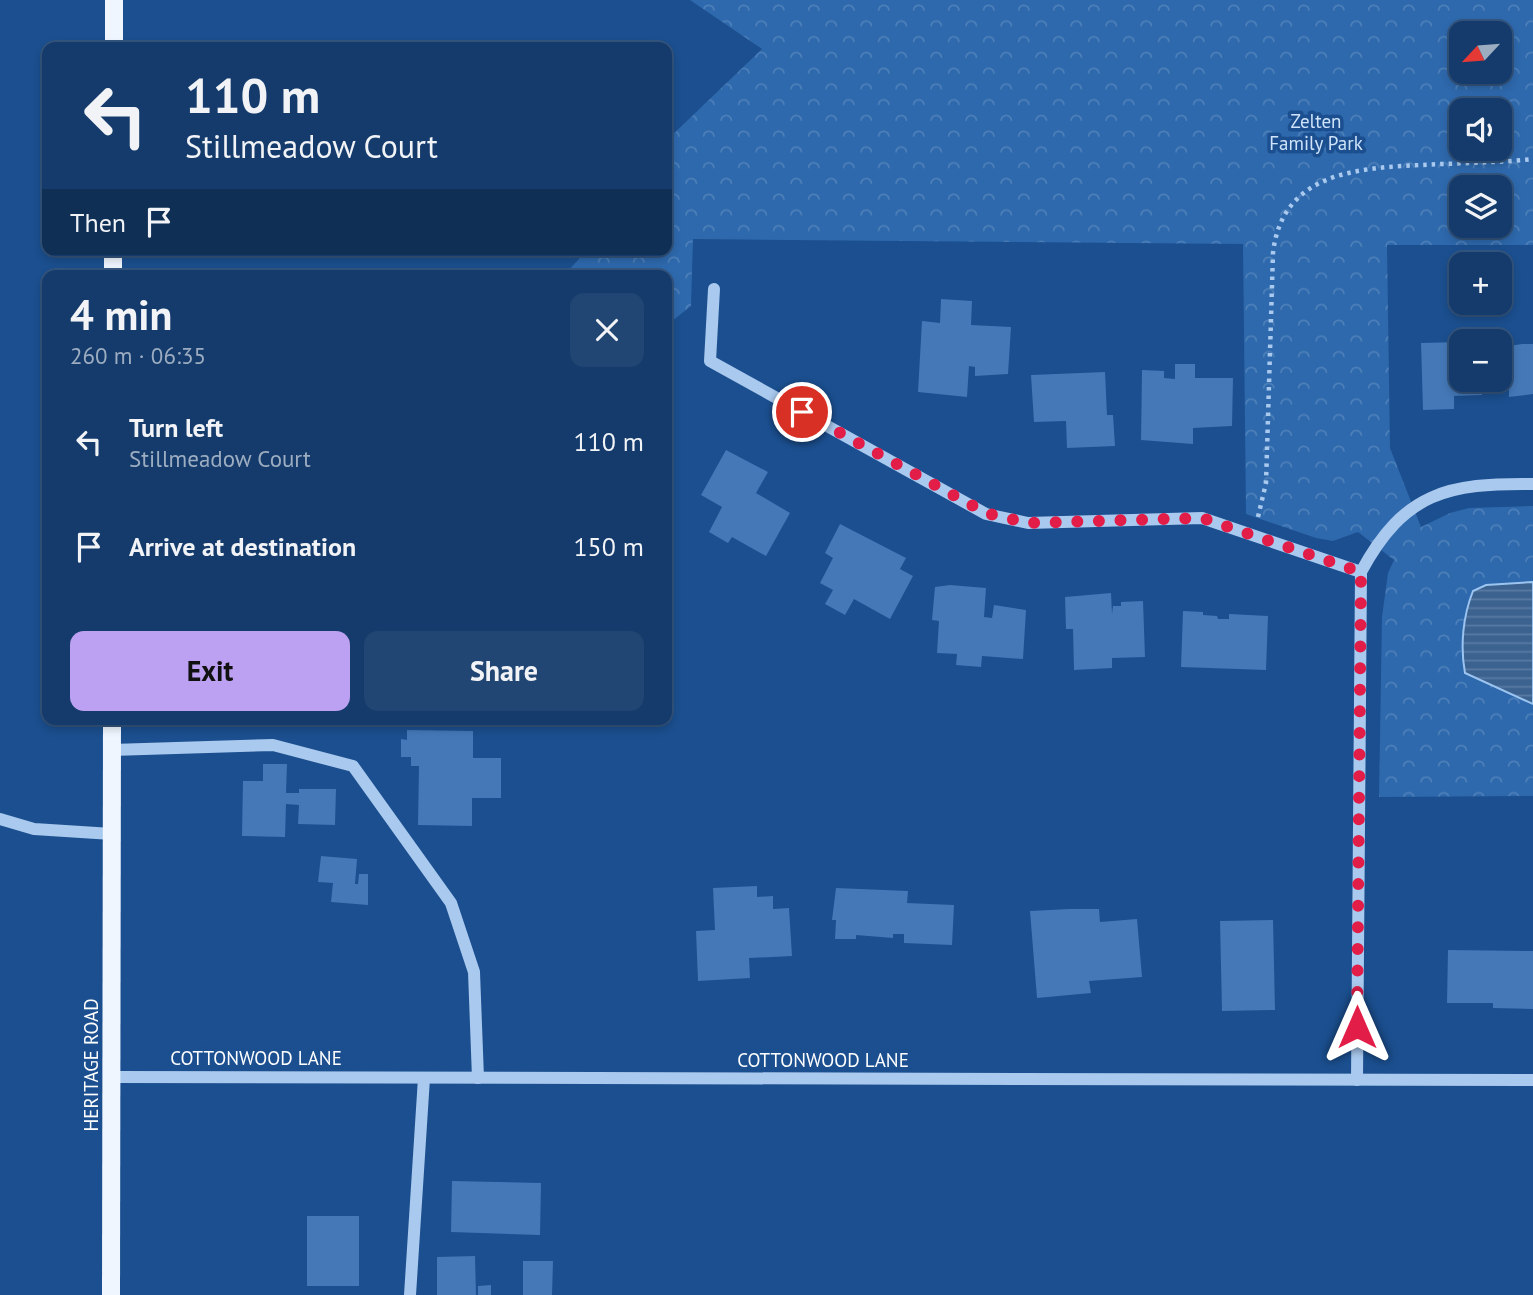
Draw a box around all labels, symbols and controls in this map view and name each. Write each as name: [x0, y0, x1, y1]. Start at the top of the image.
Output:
north arrow: [1449, 21, 1512, 84]
map controls: [1449, 21, 1512, 392]
text: 110 m: [185, 63, 320, 127]
icon: left: [70, 70, 161, 161]
button: sound: [1449, 98, 1512, 161]
park label: Zelten Family Park: [1269, 109, 1363, 155]
text: Stillmeadow Court: [185, 125, 438, 167]
button: layers: [1449, 175, 1512, 238]
icon: arrive: [140, 203, 178, 241]
text: Then: [70, 206, 126, 239]
button: +: [1449, 252, 1512, 315]
text: 4 min: [70, 287, 172, 342]
button: close: [570, 293, 644, 367]
button: −: [1449, 329, 1512, 392]
text: 260 m · 06:35: [70, 341, 206, 370]
pin: [772, 382, 832, 442]
icon: arrive: [783, 393, 821, 431]
text: Turn left: [129, 411, 223, 444]
icon: left: [70, 423, 108, 461]
text: 110 m: [573, 425, 644, 458]
text: Stillmeadow Court: [129, 444, 311, 473]
icon: arrive: [70, 528, 108, 566]
text: Arrive at destination: [129, 530, 356, 563]
text: 150 m: [573, 530, 644, 563]
button: Exit: [70, 631, 350, 711]
button: Share: [364, 631, 644, 711]
position arrow: [1320, 990, 1394, 1064]
street label: HERITAGE ROAD: [79, 998, 103, 1132]
street label: COTTONWOOD LANE: [170, 1046, 342, 1070]
street label: COTTONWOOD LANE: [737, 1048, 909, 1072]

